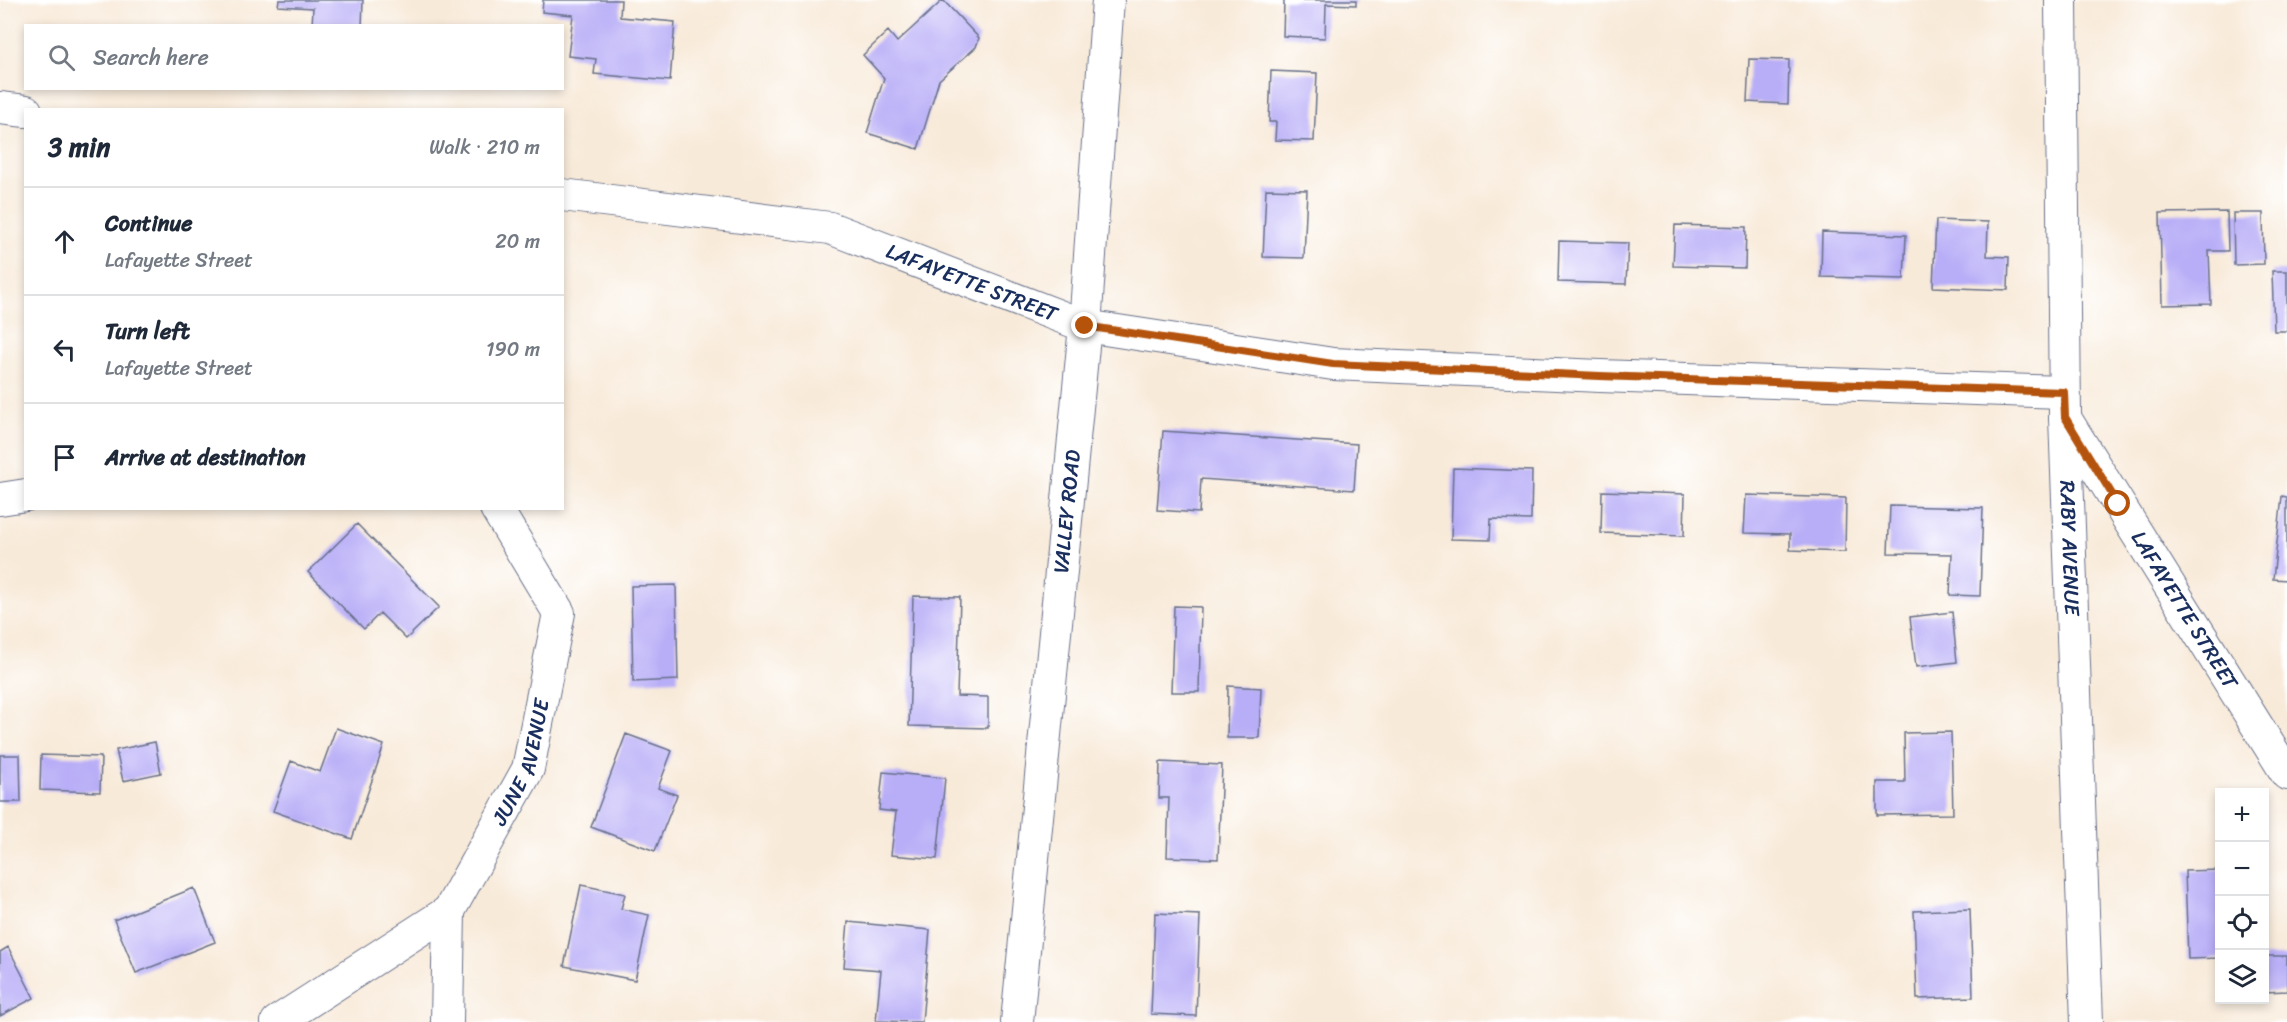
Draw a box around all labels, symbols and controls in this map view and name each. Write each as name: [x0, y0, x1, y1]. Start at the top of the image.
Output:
search box: [24, 24, 564, 90]
text: Search here: [93, 38, 209, 77]
icon: search: [45, 41, 78, 74]
text: 3 min: [48, 124, 110, 170]
text: Walk · 210 m: [429, 130, 540, 165]
text: Continue: [105, 204, 193, 243]
text: 20 m: [495, 224, 540, 259]
icon: ahead: [48, 225, 81, 258]
street label: LAFAYETTE STREET: [880, 232, 1065, 333]
text: Lafayette Street: [105, 243, 253, 278]
text: Turn left: [105, 312, 190, 351]
route end: [1071, 312, 1097, 338]
text: 190 m: [486, 332, 540, 367]
icon: left: [48, 333, 81, 366]
text: Lafayette Street: [105, 351, 253, 386]
text: Arrive at destination: [105, 438, 306, 477]
icon: arrive: [48, 441, 81, 474]
street label: VALLEY ROAD: [1042, 447, 1092, 575]
street label: RABY AVENUE: [2048, 480, 2091, 618]
route start: [2104, 490, 2130, 516]
street label: LAFAYETTE STREET: [2121, 523, 2250, 698]
street label: JUNE AVENUE: [481, 694, 561, 833]
map controls: [2215, 788, 2269, 1004]
button: +: [2215, 788, 2269, 842]
button: −: [2215, 842, 2269, 896]
button: locate: [2215, 896, 2269, 950]
button: layers: [2215, 950, 2269, 1004]

